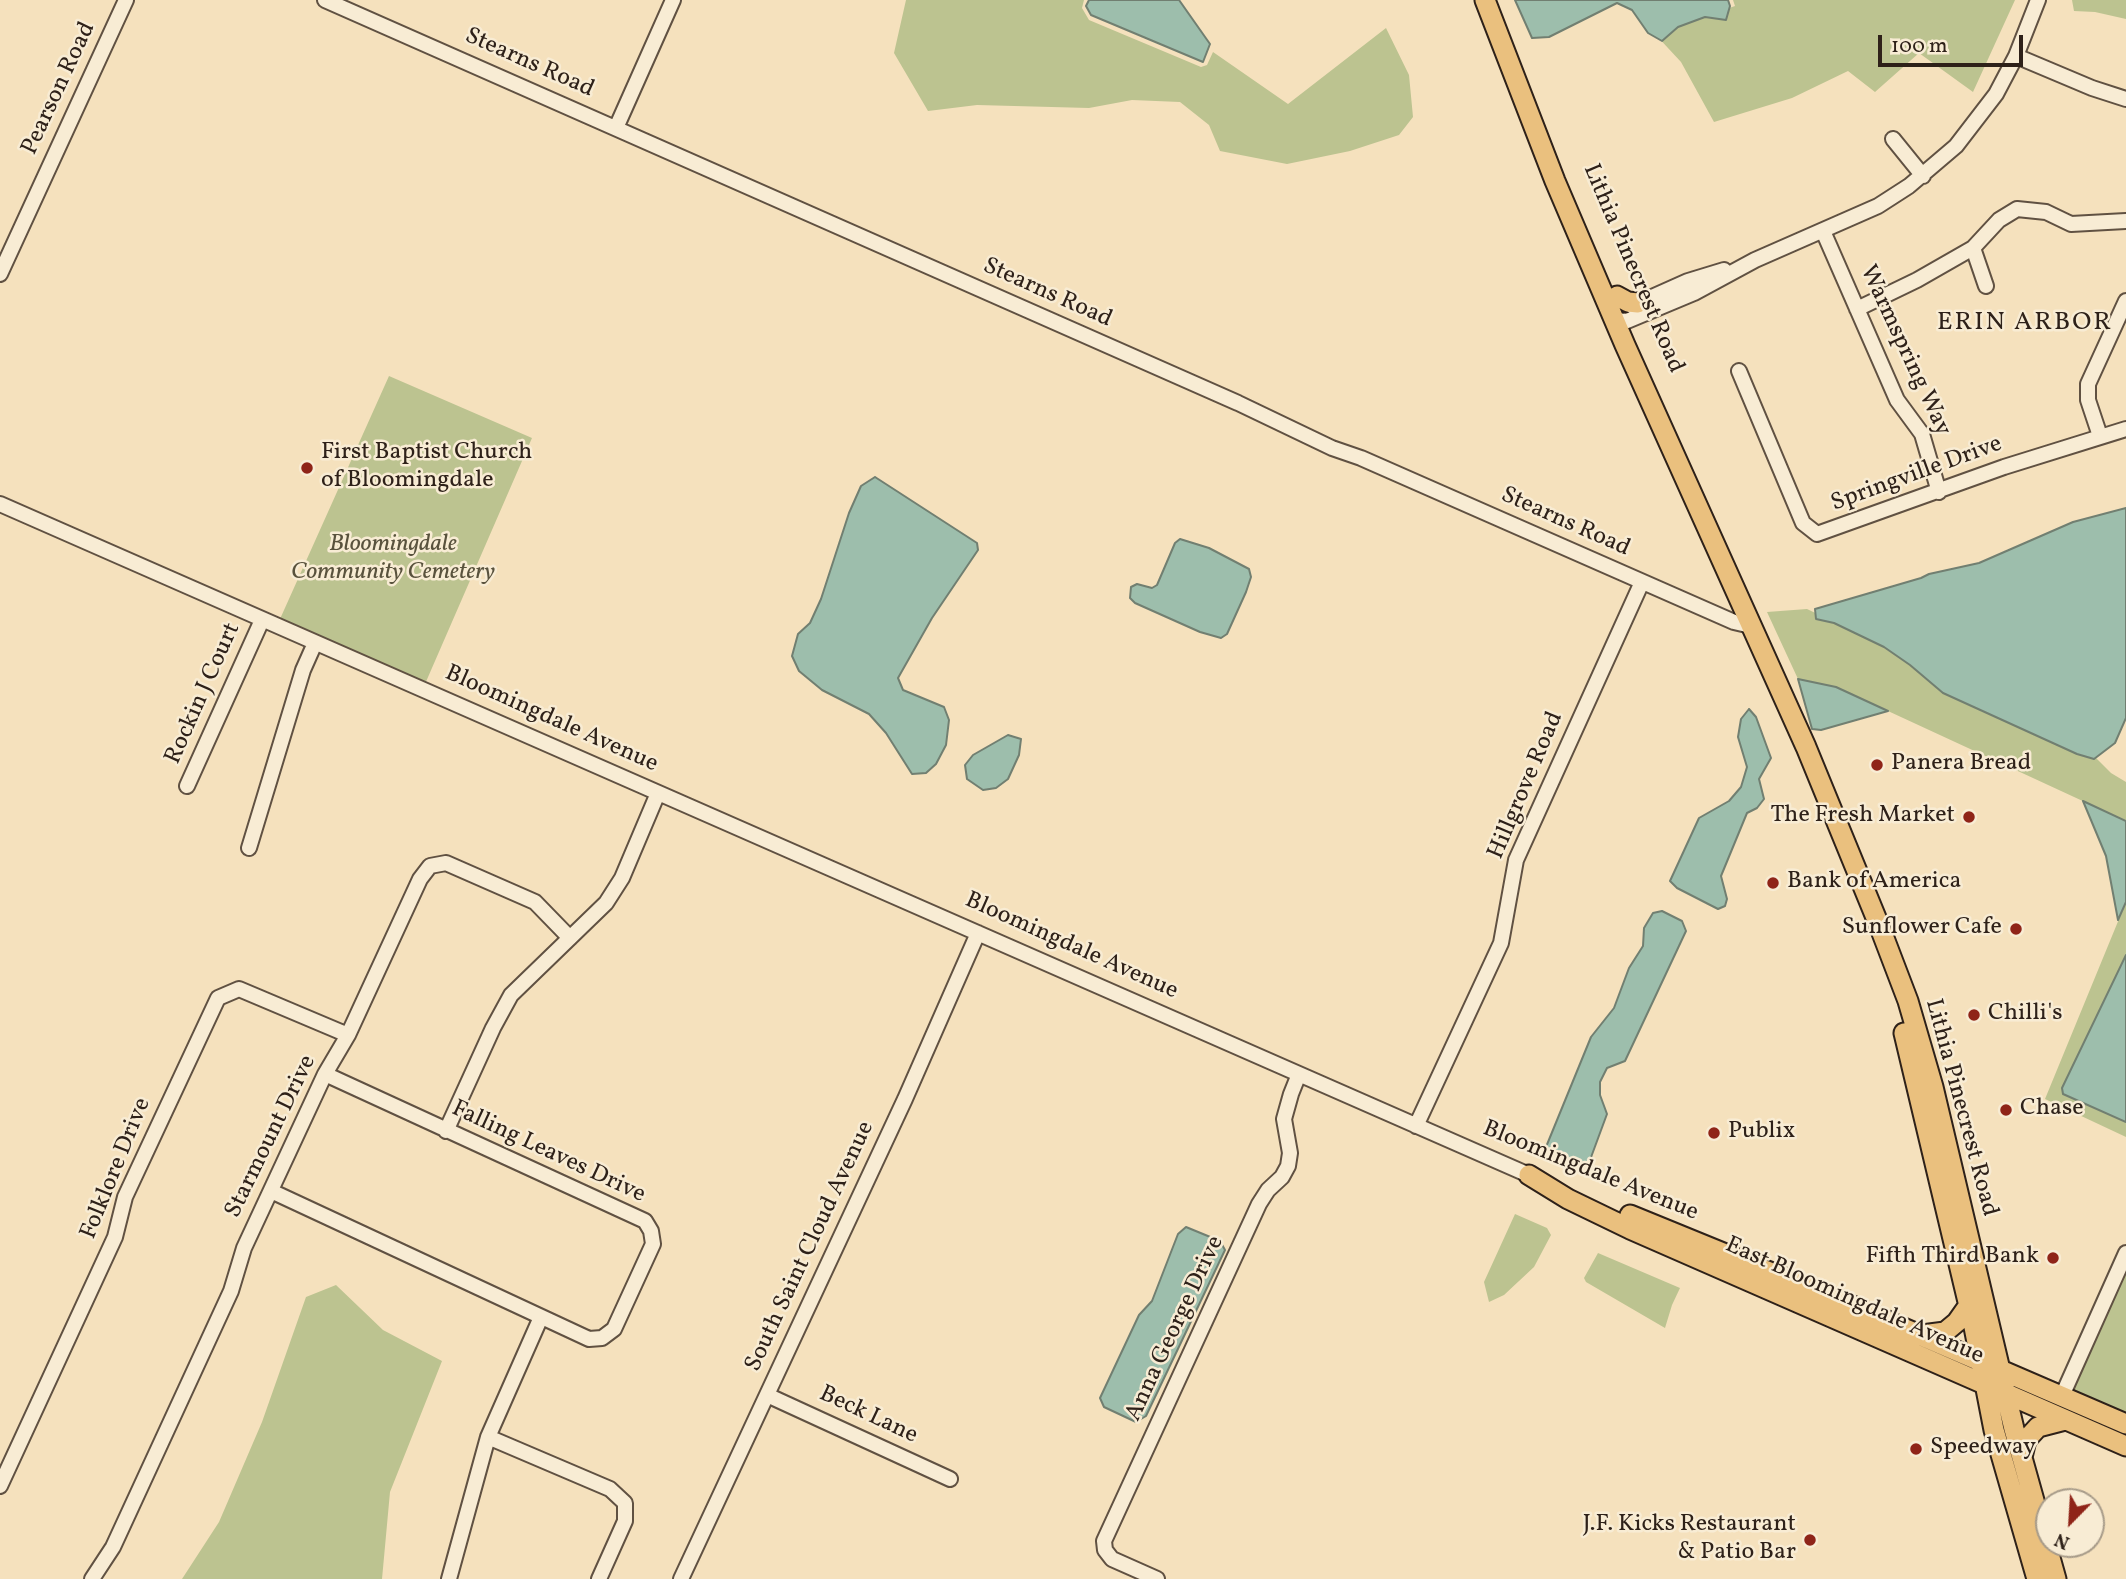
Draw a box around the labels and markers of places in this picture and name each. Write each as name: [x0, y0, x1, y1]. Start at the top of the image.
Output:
place label: First Baptist Church of Bloomingdale: [321, 440, 532, 496]
marker: First Baptist Church of Bloomingdale: [299, 460, 315, 476]
place label: Panera Bread: [1891, 751, 2031, 779]
marker: Panera Bread: [1869, 757, 1885, 773]
place label: The Fresh Market: [1771, 803, 1955, 831]
marker: The Fresh Market: [1961, 809, 1977, 825]
place label: Bank of America: [1787, 869, 1961, 897]
marker: Bank of America: [1765, 875, 1781, 891]
place label: Sunflower Cafe: [1842, 915, 2002, 943]
marker: Sunflower Cafe: [2008, 921, 2024, 937]
place label: Chilli's: [1988, 1001, 2063, 1029]
marker: Chilli's: [1966, 1007, 1982, 1023]
place label: Chase: [2020, 1096, 2084, 1124]
marker: Chase: [1998, 1102, 2014, 1118]
place label: Publix: [1728, 1119, 1795, 1147]
marker: Publix: [1706, 1125, 1722, 1141]
place label: Fifth Third Bank: [1866, 1244, 2039, 1272]
marker: Fifth Third Bank: [2045, 1250, 2061, 1266]
place label: Speedway: [1930, 1435, 2036, 1463]
marker: Speedway: [1908, 1441, 1924, 1457]
place label: J.F. Kicks Restaurant & Patio Bar: [1583, 1512, 1796, 1568]
marker: J.F. Kicks Restaurant & Patio Bar: [1802, 1532, 1818, 1548]

